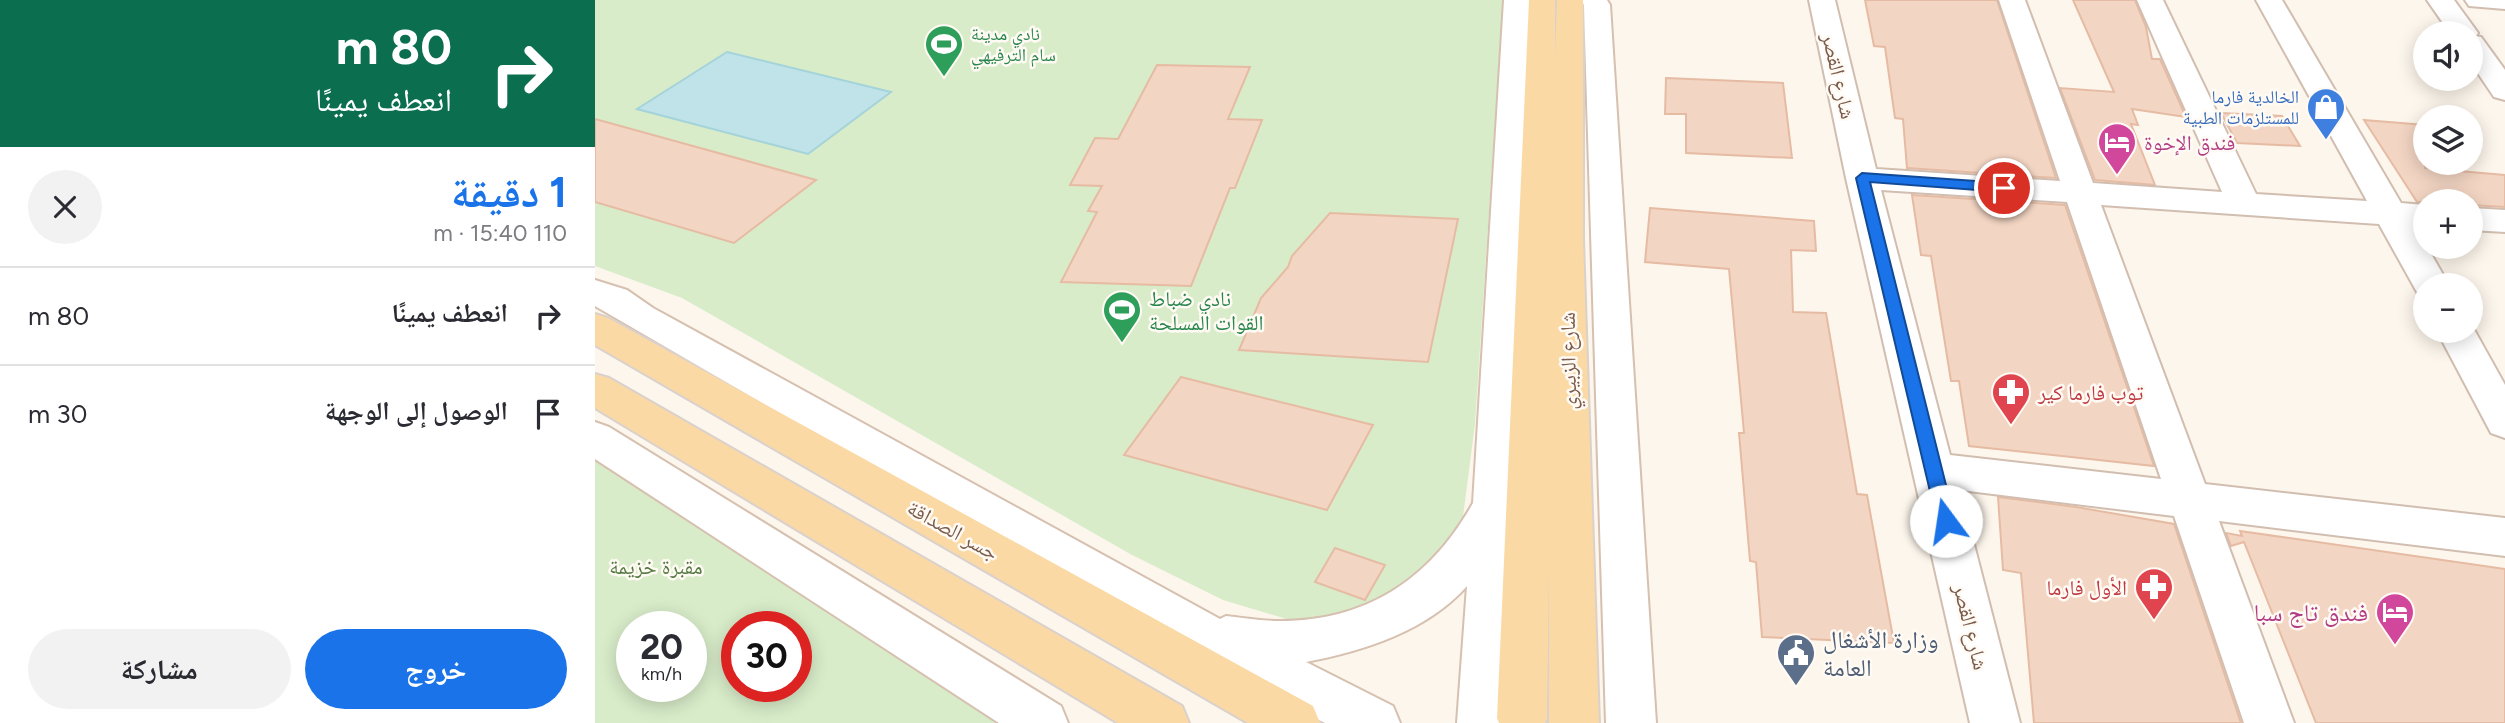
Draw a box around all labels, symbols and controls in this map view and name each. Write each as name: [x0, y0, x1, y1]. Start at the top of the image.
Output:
text: 80 m: [336, 17, 452, 76]
map controls: [2413, 21, 2483, 343]
button: sound: [2413, 21, 2483, 91]
sports icon: نادي مدينة سام الترفيهي: [923, 23, 965, 78]
place label: نادي مدينة سام الترفيهي: [971, 23, 1056, 70]
icon: right: [476, 28, 567, 119]
street label: شارع القصر: [1816, 30, 1861, 122]
text: انعطف يمينًا: [315, 81, 452, 119]
place label: الخالدية فارما للمستلزمات الطبية: [2183, 86, 2299, 129]
shop icon: الخالدية فارما للمستلزمات الطبية: [2305, 86, 2347, 141]
button: layers: [2413, 105, 2483, 175]
hotel icon: فندق الإخوة: [2096, 121, 2138, 176]
place label: فندق الإخوة: [2144, 130, 2235, 156]
pin: [1974, 158, 2034, 218]
text: 1 دقيقة: [451, 167, 567, 218]
icon: arrive: [1985, 169, 2023, 207]
button: close: [28, 170, 102, 244]
button: +: [2413, 189, 2483, 259]
text: 110 m · 15:40: [433, 219, 567, 247]
button: −: [2413, 273, 2483, 343]
place label: نادي ضباط القوات المسلحة: [1149, 286, 1263, 335]
sports icon: نادي ضباط القوات المسلحة: [1101, 289, 1143, 344]
text: انعطف يمينًا: [392, 297, 508, 329]
icon: right: [529, 297, 567, 335]
text: 80 m: [28, 300, 89, 332]
street label: شارع الزبيري: [1555, 312, 1586, 410]
pharmacy icon: توب فارما كير: [1990, 371, 2032, 426]
place label: توب فارما كير: [2037, 380, 2144, 405]
text: الوصول إلى الوجهة: [325, 395, 508, 427]
icon: arrive: [529, 395, 567, 433]
text: 30 m: [28, 398, 87, 430]
position arrow: [1909, 484, 1983, 558]
street label: جسر الصداقة: [903, 495, 1003, 565]
park label: مقبرة خزيمة: [609, 554, 703, 579]
pharmacy icon: الأول فارما: [2133, 566, 2175, 621]
place label: الأول فارما: [2046, 575, 2127, 600]
street label: شارع القصر: [1947, 581, 1994, 673]
hotel icon: فندق تاج سبا: [2374, 591, 2416, 646]
place label: فندق تاج سبا: [2254, 598, 2368, 628]
speed limit sign: 30: [721, 611, 812, 702]
place label: وزارة الأشغال العامة: [1823, 625, 1938, 682]
text: 20: [640, 626, 683, 668]
button: مشاركة: [28, 629, 291, 709]
button: خروج: [305, 629, 567, 709]
public building icon: وزارة الأشغال العامة: [1775, 632, 1817, 687]
text: km/h: [641, 663, 682, 685]

